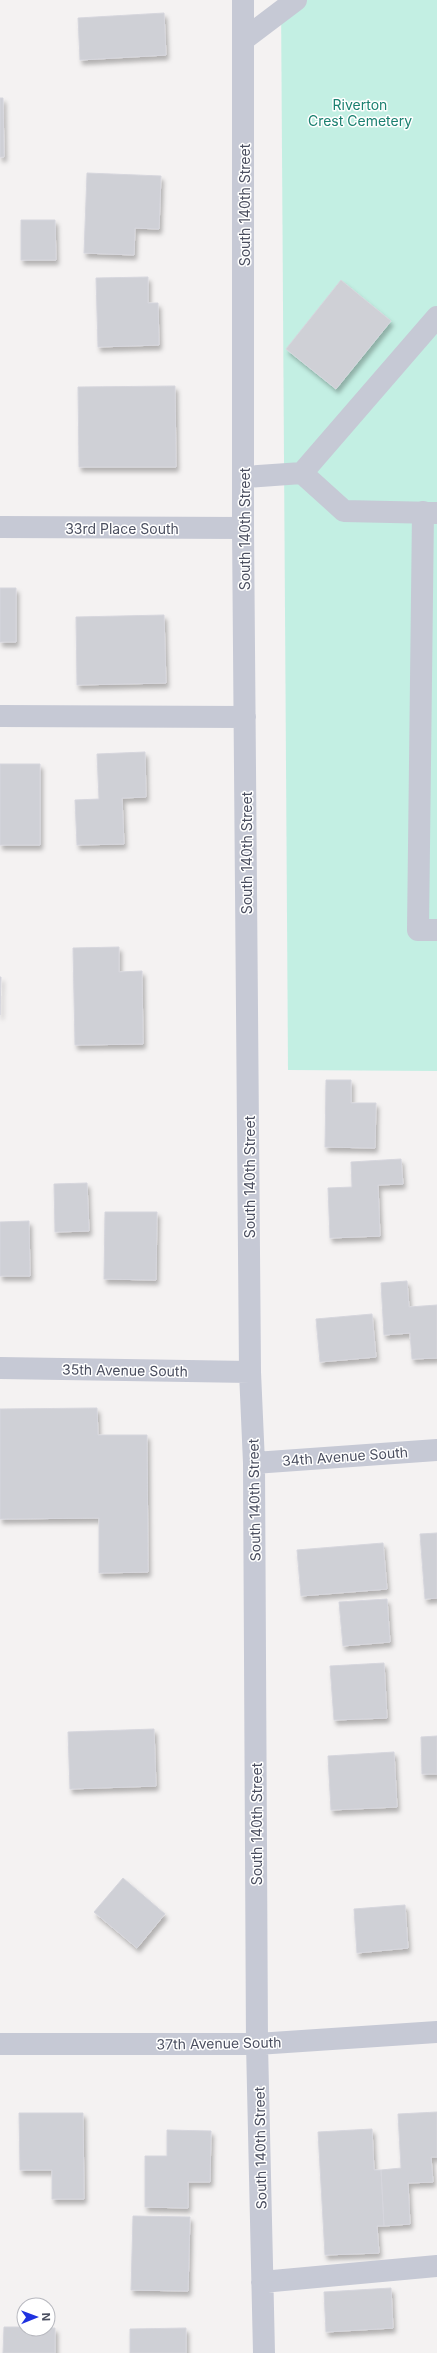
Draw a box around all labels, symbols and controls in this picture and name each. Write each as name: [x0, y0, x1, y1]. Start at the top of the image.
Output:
park label: Riverton Crest Cemetery: [308, 96, 412, 129]
street label: South 140th Street: [236, 143, 253, 266]
street label: South 140th Street: [236, 467, 253, 590]
street label: 33rd Place South: [65, 520, 179, 537]
street label: South 140th Street: [238, 791, 255, 914]
street label: South 140th Street: [241, 1115, 258, 1238]
street label: 35th Avenue South: [62, 1360, 188, 1380]
street label: South 140th Street: [244, 1438, 264, 1561]
street label: 34th Avenue South: [281, 1443, 409, 1469]
street label: South 140th Street: [248, 1762, 265, 1885]
street label: 37th Avenue South: [156, 2033, 282, 2053]
street label: South 140th Street: [250, 2086, 270, 2209]
north arrow: [16, 2297, 56, 2337]
text: N: [39, 2313, 53, 2321]

